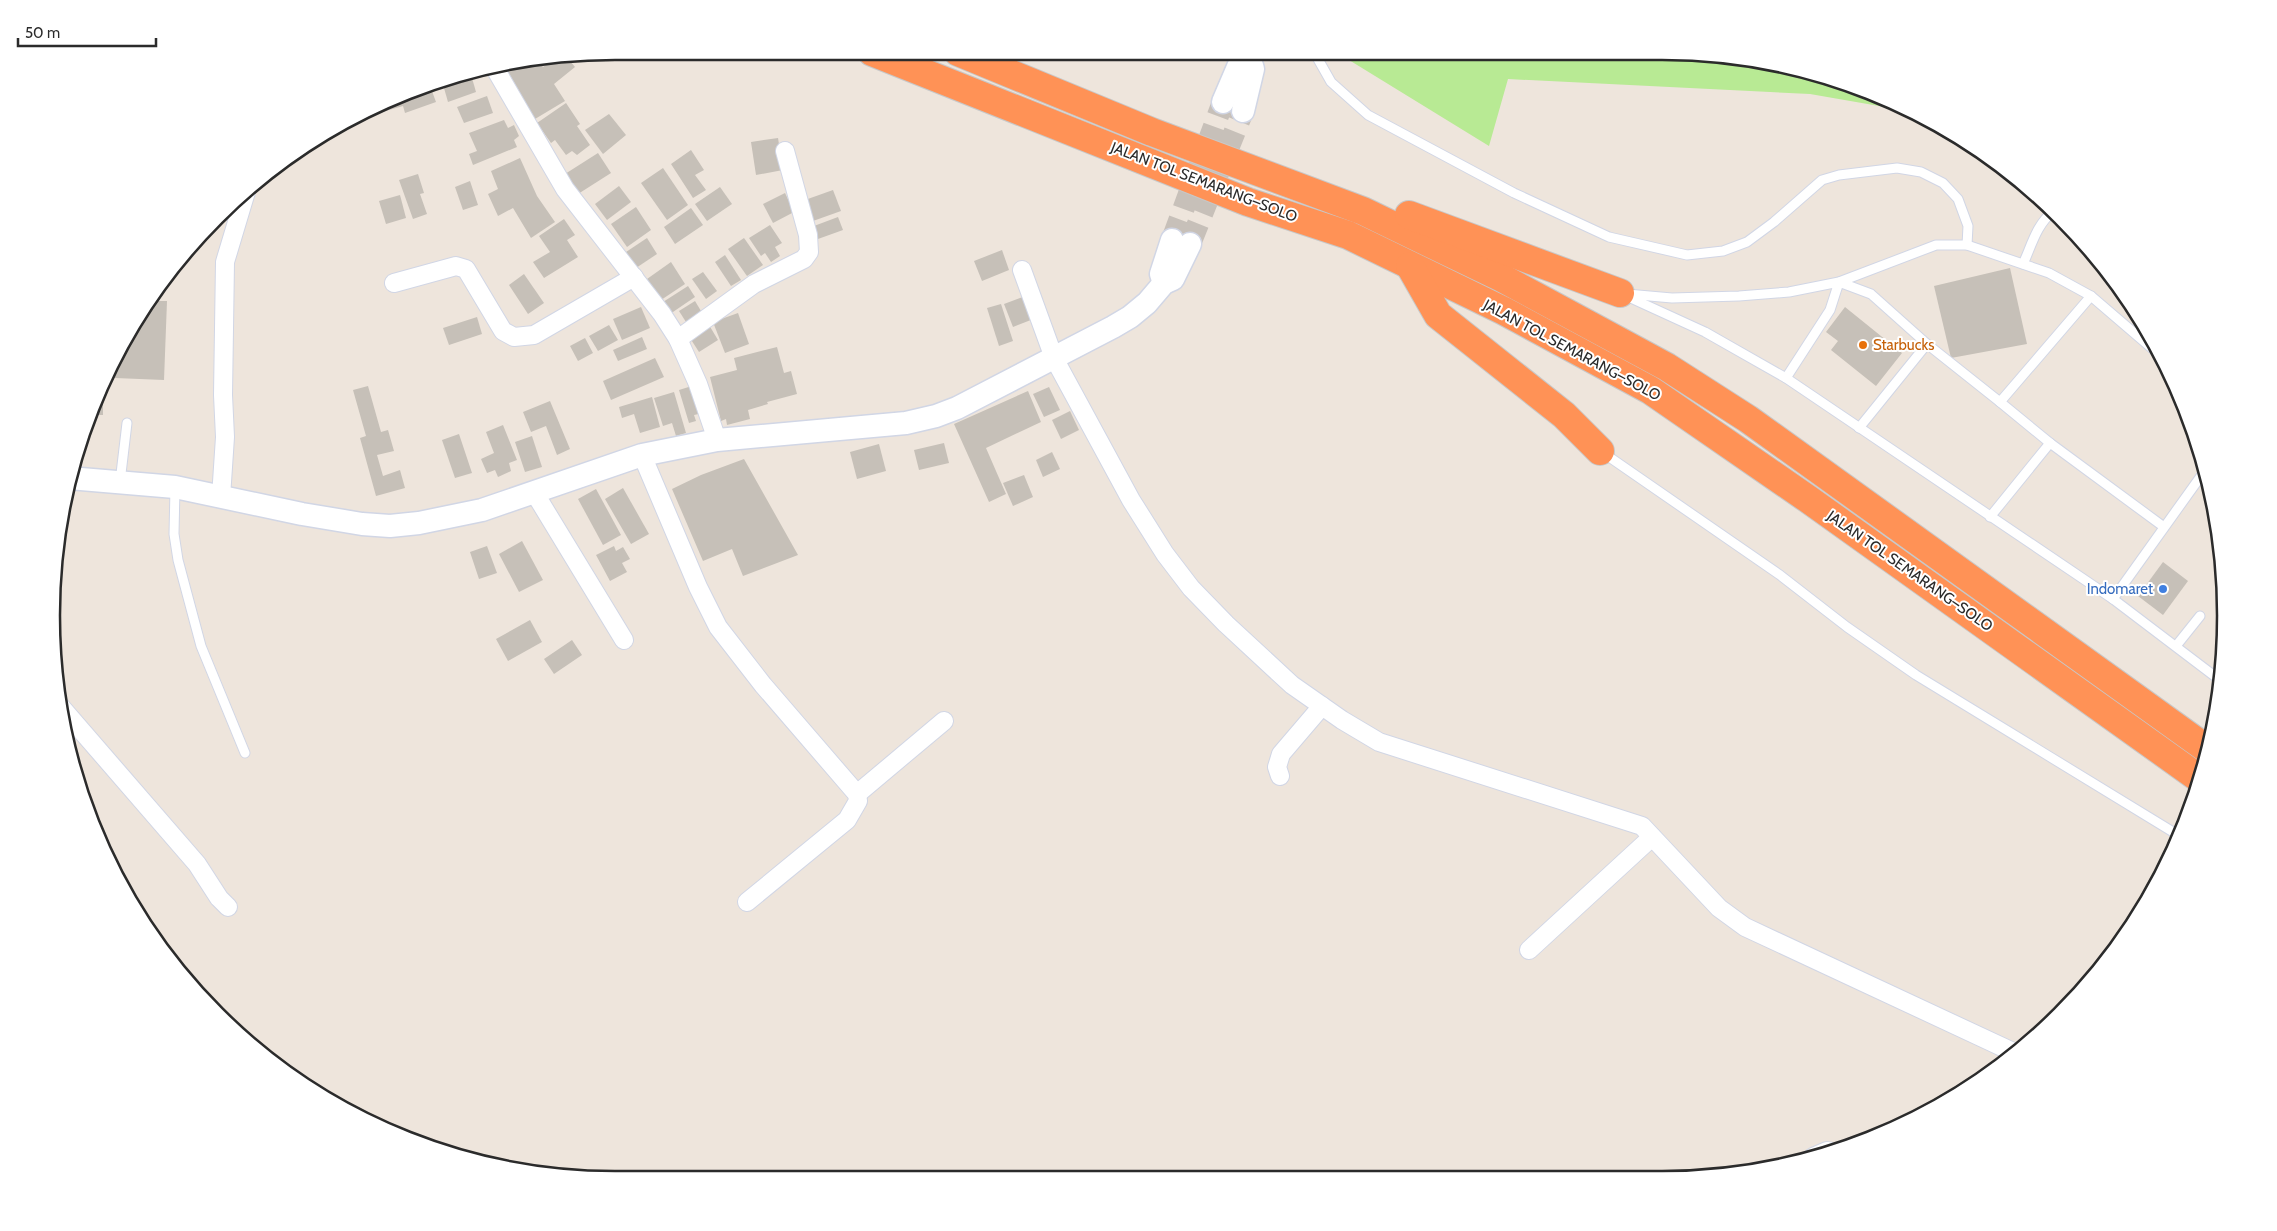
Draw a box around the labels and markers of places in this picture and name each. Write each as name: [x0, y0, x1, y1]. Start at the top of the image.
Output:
place label: Starbucks: [1873, 336, 1934, 354]
marker: Starbucks: [1857, 339, 1869, 351]
place label: Indomaret: [2087, 580, 2153, 598]
marker: Indomaret: [2157, 583, 2169, 595]

